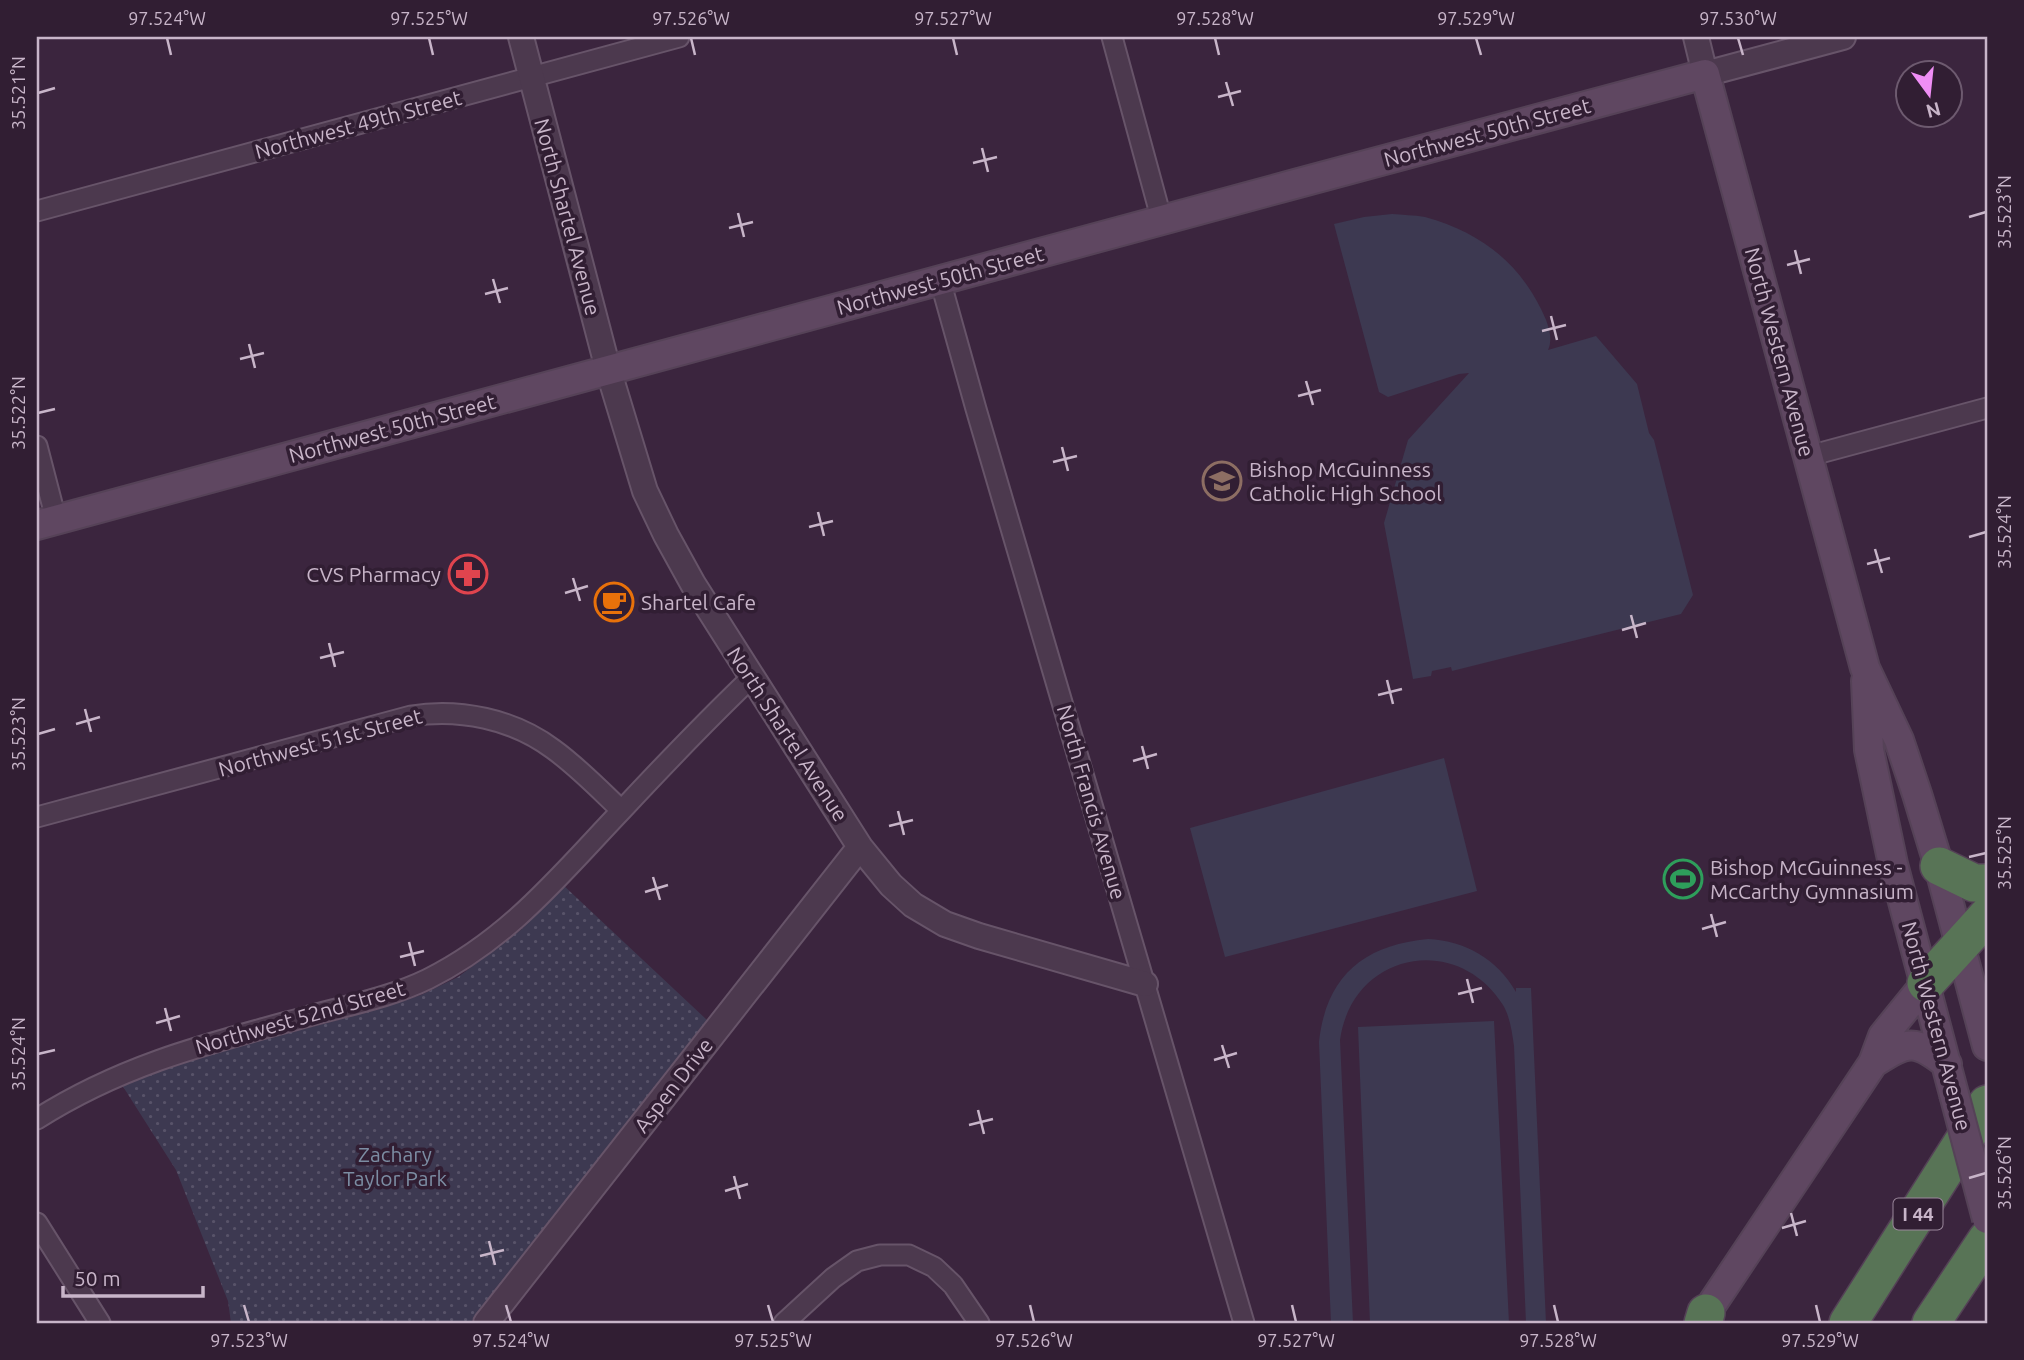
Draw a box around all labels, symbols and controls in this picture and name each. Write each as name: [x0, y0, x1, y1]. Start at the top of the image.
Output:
text: 97.524°W: [128, 8, 206, 28]
text: 97.525°W: [390, 8, 468, 28]
text: 97.526°W: [652, 8, 730, 28]
text: 97.527°W: [914, 8, 992, 28]
text: 97.528°W: [1176, 8, 1254, 28]
text: 97.529°W: [1437, 8, 1515, 28]
text: 97.530°W: [1699, 8, 1777, 28]
text: 35.521°N: [8, 56, 28, 130]
north arrow: [1895, 60, 1965, 130]
street label: Northwest 49th Street: [252, 85, 464, 163]
street label: Northwest 50th Street: [1381, 93, 1593, 171]
text: N: [1924, 98, 1943, 123]
street label: North Shartel Avenue: [530, 116, 606, 318]
text: 35.523°N: [1994, 175, 2014, 249]
street label: Northwest 50th Street: [834, 241, 1046, 319]
street label: North Western Avenue: [1741, 245, 1819, 459]
text: 35.522°N: [8, 376, 28, 450]
street label: Northwest 50th Street: [286, 389, 498, 467]
place label: Bishop McGuinness Catholic High School: [1249, 457, 1442, 505]
school or university icon: Bishop McGuinness Catholic High School: [1201, 460, 1243, 502]
text: 35.524°N: [1994, 495, 2014, 569]
pharmacy icon: CVS Pharmacy: [447, 553, 489, 595]
place label: CVS Pharmacy: [306, 562, 441, 586]
cafe icon: Shartel Cafe: [593, 581, 635, 623]
place label: Shartel Cafe: [641, 590, 756, 614]
street label: North Shartel Avenue: [723, 642, 853, 826]
text: 35.523°N: [8, 697, 28, 771]
street label: North Francis Avenue: [1053, 702, 1131, 902]
street label: Northwest 51st Street: [215, 703, 425, 781]
text: 35.525°N: [1994, 816, 2014, 890]
place label: Bishop McGuinness - McCarthy Gymnasium: [1710, 855, 1914, 903]
sports icon: Bishop McGuinness - McCarthy Gymnasium: [1662, 858, 1704, 900]
street label: North Western Avenue: [1898, 919, 1976, 1133]
street label: Northwest 52nd Street: [192, 976, 408, 1058]
text: 35.524°N: [8, 1017, 28, 1091]
street label: Aspen Drive: [629, 1033, 717, 1137]
text: 35.526°N: [1994, 1136, 2014, 1210]
park label: Zachary Taylor Park: [343, 1142, 447, 1190]
road number: I 44: [1894, 1198, 1942, 1230]
scale bar: [63, 1255, 203, 1299]
text: 50 m: [74, 1266, 121, 1290]
text: 97.523°W: [210, 1330, 288, 1350]
text: 97.524°W: [472, 1330, 550, 1350]
text: 97.525°W: [734, 1330, 812, 1350]
text: 97.526°W: [995, 1330, 1073, 1350]
text: 97.527°W: [1257, 1330, 1335, 1350]
text: 97.528°W: [1519, 1330, 1597, 1350]
text: 97.529°W: [1781, 1330, 1859, 1350]

